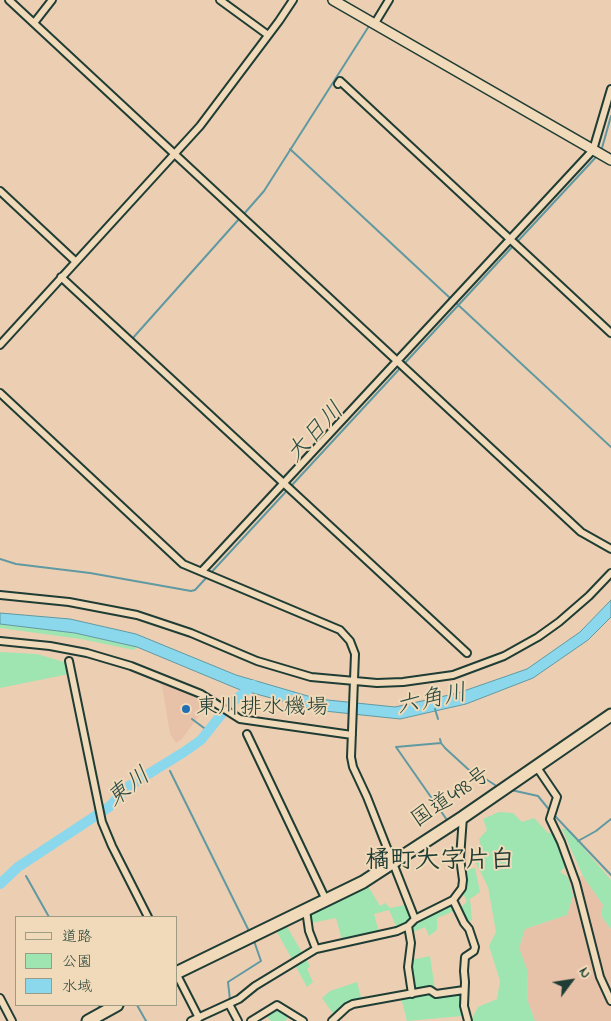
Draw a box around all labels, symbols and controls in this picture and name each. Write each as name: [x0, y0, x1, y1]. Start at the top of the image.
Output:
water label: 大日川: [282, 398, 352, 470]
water label: 六角川: [394, 680, 470, 724]
place label: 東川排水機場: [196, 696, 328, 722]
marker: 東川排水機場: [180, 703, 192, 715]
water label: 東川: [102, 763, 158, 815]
street label: 国道498号: [407, 763, 497, 835]
district label: 橘町大字片白: [365, 848, 515, 878]
legend: [15, 916, 178, 1006]
text: 道路: [62, 926, 92, 948]
text: 公園: [62, 951, 92, 973]
north arrow: [546, 956, 596, 1006]
text: N: [573, 964, 596, 982]
text: 水域: [62, 976, 92, 998]

